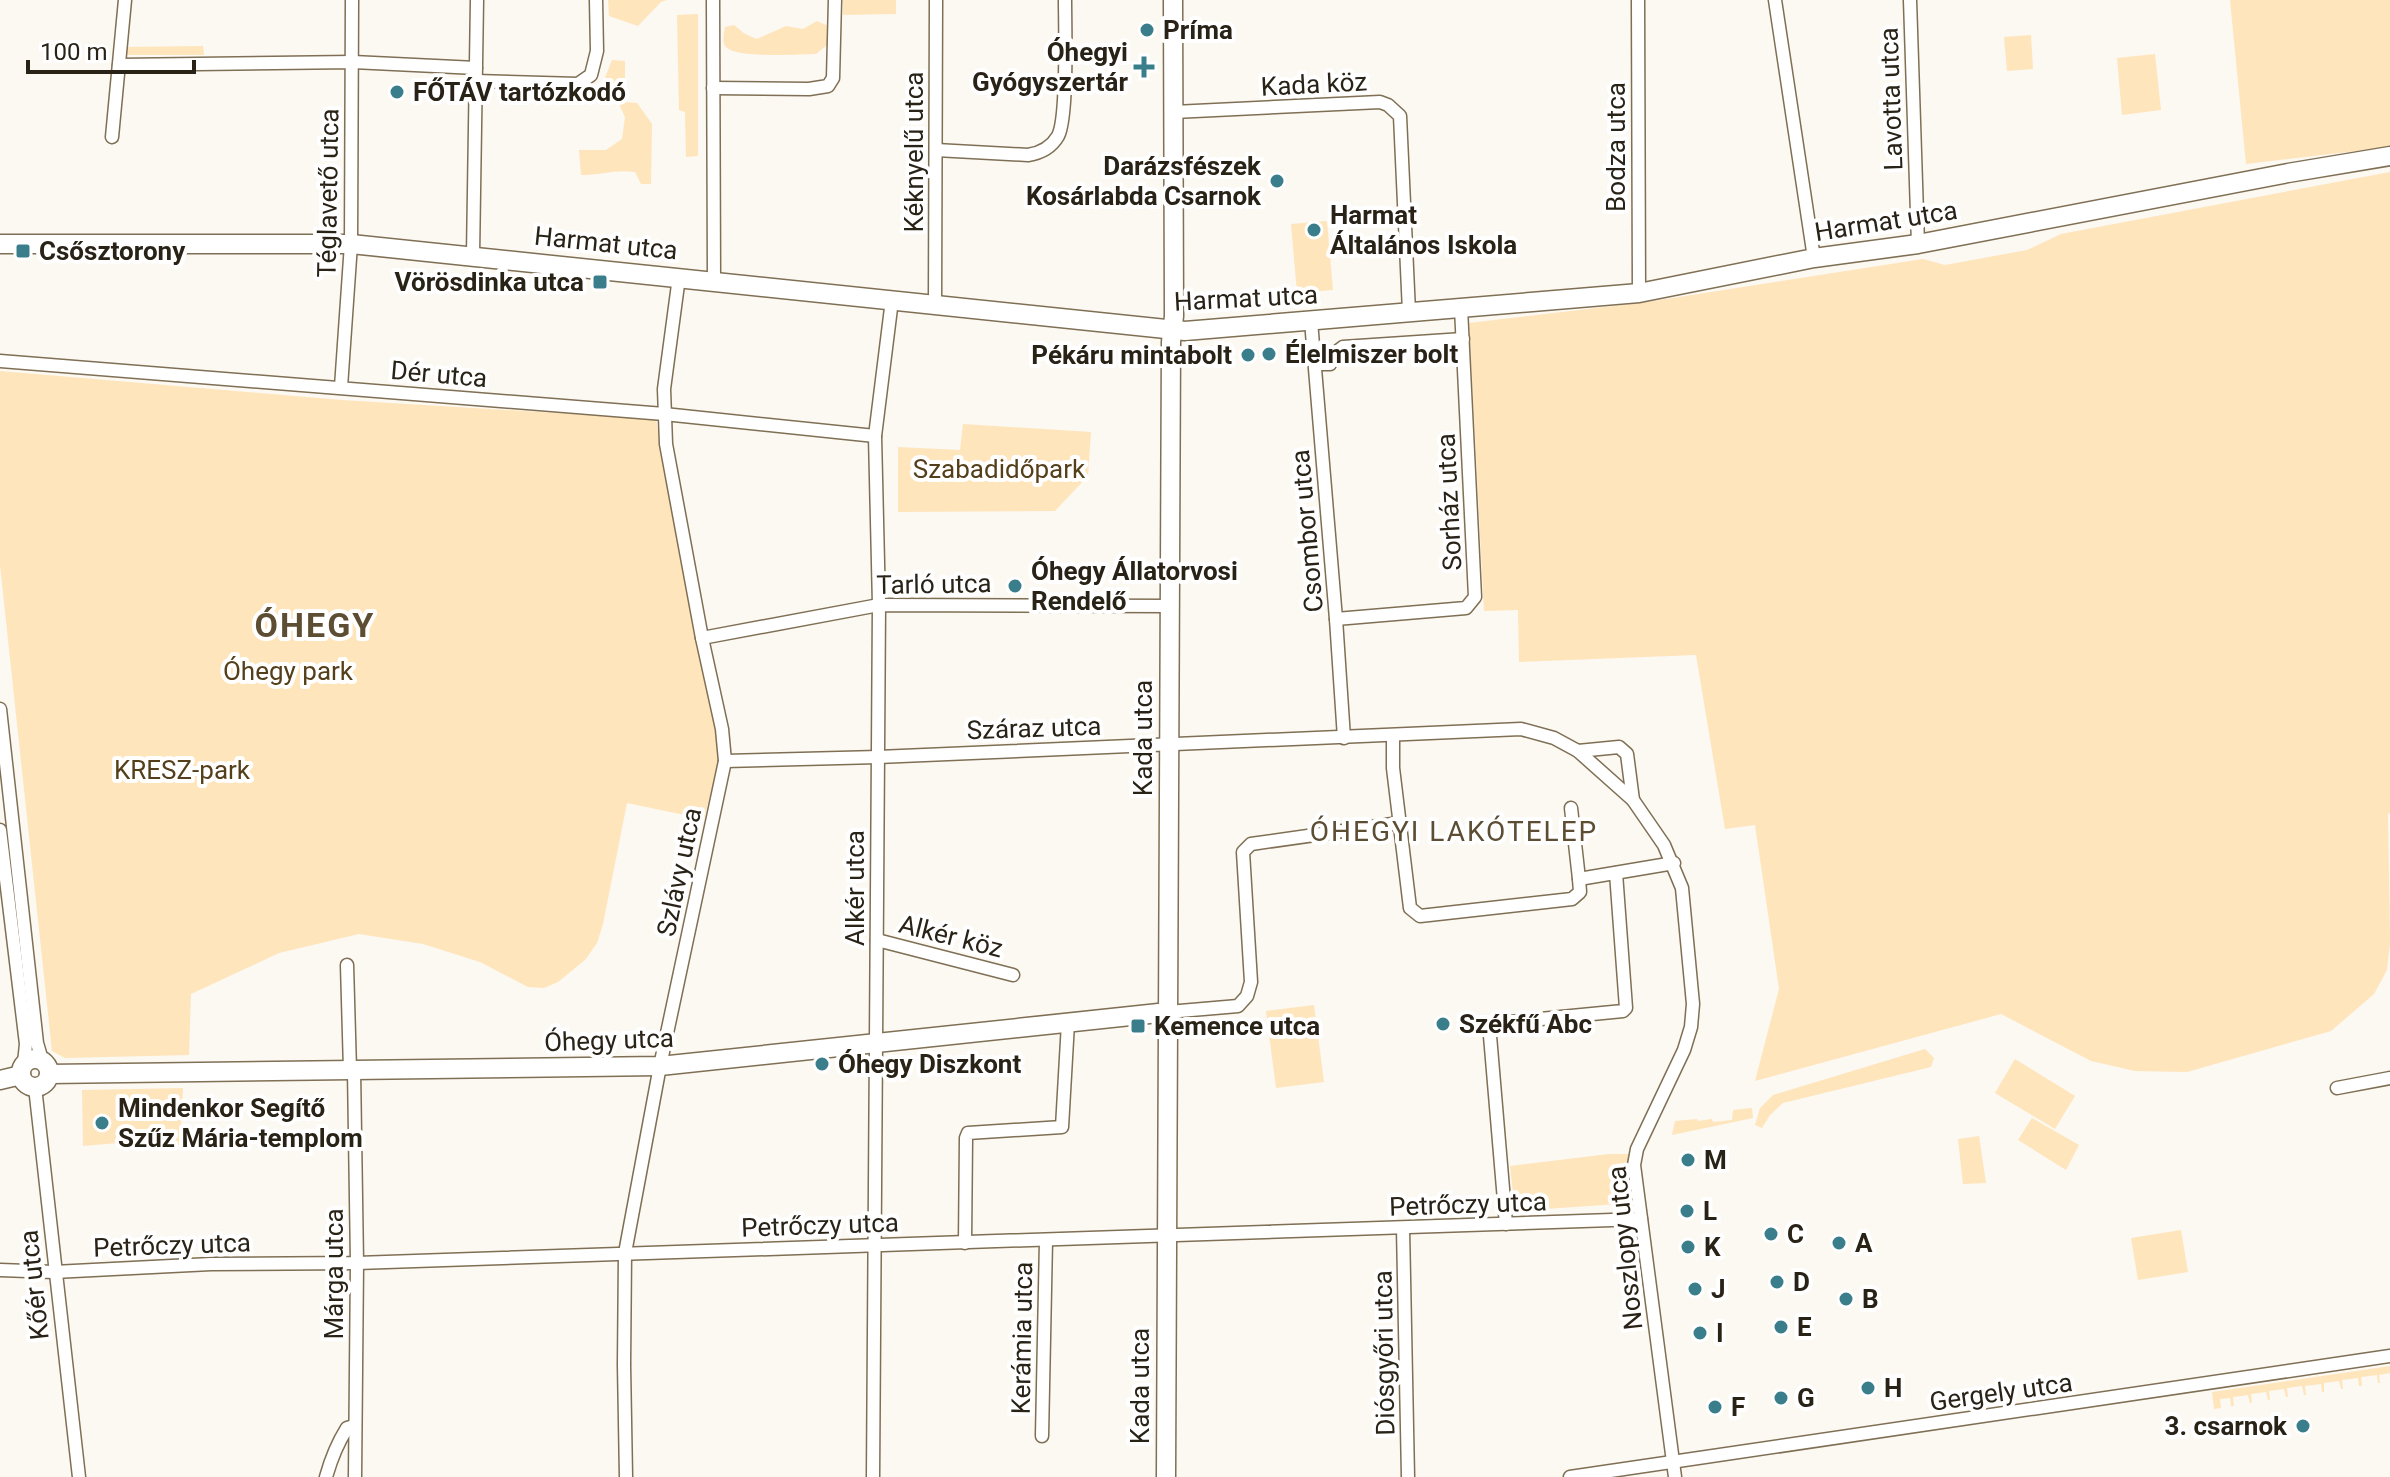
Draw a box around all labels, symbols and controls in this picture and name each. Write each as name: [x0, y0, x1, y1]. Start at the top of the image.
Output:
place label: Príma: [1163, 15, 1233, 45]
marker: Príma: [1138, 21, 1156, 39]
scale bar: [28, 24, 194, 74]
street label: Lavotta utca: [1874, 27, 1908, 171]
place label: Óhegyi Gyógyszertár: [972, 37, 1128, 97]
text: 100 m: [40, 38, 107, 66]
marker: Óhegyi Gyógyszertár: [1135, 58, 1153, 76]
street label: Kada köz: [1260, 66, 1368, 102]
street label: Kéknyelű utca: [899, 72, 929, 232]
place label: FŐTÁV tartózkodó: [413, 77, 626, 107]
street label: Bodza utca: [1601, 82, 1631, 212]
marker: FŐTÁV tartózkodó: [388, 83, 406, 101]
street label: Téglavető utca: [312, 108, 344, 278]
place label: Darázsfészek Kosárlabda Csarnok: [1026, 151, 1262, 211]
marker: Darázsfészek Kosárlabda Csarnok: [1268, 172, 1286, 190]
street label: Harmat utca: [1813, 195, 1959, 247]
place label: Harmat Általános Iskola: [1330, 200, 1517, 260]
street label: Harmat utca: [533, 221, 679, 265]
marker: Harmat Általános Iskola: [1305, 221, 1323, 239]
place label: Csősztorony: [39, 236, 186, 266]
marker: Csősztorony: [14, 242, 32, 260]
place label: Vörösdinka utca: [395, 267, 584, 297]
marker: Vörösdinka utca: [591, 273, 609, 291]
street label: Harmat utca: [1173, 279, 1319, 317]
place label: Élelmiszer bolt: [1285, 339, 1458, 369]
place label: Pékáru mintabolt: [1031, 340, 1232, 370]
marker: Élelmiszer bolt: [1260, 345, 1278, 363]
marker: Pékáru mintabolt: [1239, 346, 1257, 364]
street label: Dér utca: [390, 355, 488, 393]
street label: Sorház utca: [1430, 433, 1468, 571]
street label: Csombor utca: [1285, 448, 1329, 614]
park label: Szabadidőpark: [913, 454, 1086, 484]
place label: Óhegy Állatorvosi Rendelő: [1031, 556, 1238, 616]
street label: Tarló utca: [876, 568, 992, 600]
marker: Óhegy Állatorvosi Rendelő: [1006, 577, 1024, 595]
district label: ÓHEGY: [255, 605, 375, 645]
park label: Óhegy park: [223, 656, 354, 686]
street label: Kada utca: [1128, 680, 1158, 796]
street label: Száraz utca: [966, 711, 1102, 745]
park label: KRESZ-park: [114, 755, 251, 785]
street label: Szlávy utca: [651, 805, 707, 939]
district label: ÓHEGYI LAKÓTELEP: [1310, 815, 1598, 848]
street label: Alkér utca: [840, 830, 870, 946]
street label: Alkér köz: [896, 909, 1006, 963]
place label: Székfű Abc: [1459, 1009, 1592, 1039]
place label: Kemence utca: [1154, 1011, 1320, 1041]
marker: Székfű Abc: [1434, 1015, 1452, 1033]
marker: Kemence utca: [1129, 1017, 1147, 1035]
street label: Óhegy utca: [544, 1023, 674, 1057]
place label: Óhegy Diszkont: [838, 1049, 1021, 1079]
marker: Óhegy Diszkont: [813, 1055, 831, 1073]
place label: Mindenkor Segítő Szűz Mária-templom: [118, 1093, 363, 1153]
marker: Mindenkor Segítő Szűz Mária-templom: [93, 1114, 111, 1132]
place label: M: [1704, 1145, 1727, 1175]
marker: M: [1679, 1151, 1697, 1169]
street label: Noszlopy utca: [1601, 1165, 1649, 1331]
street label: Petrőczy utca: [1389, 1186, 1547, 1222]
place label: L: [1703, 1196, 1717, 1226]
marker: L: [1678, 1202, 1696, 1220]
street label: Petrőczy utca: [741, 1207, 899, 1243]
street label: Márga utca: [319, 1208, 349, 1340]
place label: C: [1787, 1219, 1804, 1249]
marker: C: [1762, 1225, 1780, 1243]
street label: Petrőczy utca: [93, 1227, 251, 1263]
place label: A: [1855, 1228, 1873, 1258]
street label: Kőér utca: [13, 1229, 55, 1341]
place label: K: [1704, 1232, 1721, 1262]
marker: A: [1830, 1234, 1848, 1252]
marker: K: [1679, 1238, 1697, 1256]
street label: Kerámia utca: [1006, 1261, 1038, 1415]
place label: D: [1793, 1267, 1810, 1297]
street label: Diósgyőri utca: [1368, 1270, 1400, 1436]
marker: D: [1768, 1273, 1786, 1291]
place label: J: [1711, 1274, 1726, 1304]
marker: J: [1686, 1280, 1704, 1298]
place label: B: [1862, 1284, 1879, 1314]
marker: B: [1837, 1290, 1855, 1308]
place label: E: [1797, 1312, 1812, 1342]
place label: I: [1716, 1318, 1724, 1348]
marker: E: [1772, 1318, 1790, 1336]
marker: I: [1691, 1324, 1709, 1342]
street label: Kada utca: [1125, 1328, 1155, 1444]
street label: Gergely utca: [1928, 1367, 2074, 1417]
place label: H: [1884, 1373, 1902, 1403]
marker: H: [1859, 1379, 1877, 1397]
place label: G: [1797, 1383, 1815, 1413]
marker: G: [1772, 1389, 1790, 1407]
place label: F: [1731, 1392, 1745, 1422]
marker: F: [1706, 1398, 1724, 1416]
place label: 3. csarnok: [2165, 1411, 2288, 1441]
marker: 3. csarnok: [2294, 1417, 2312, 1435]

